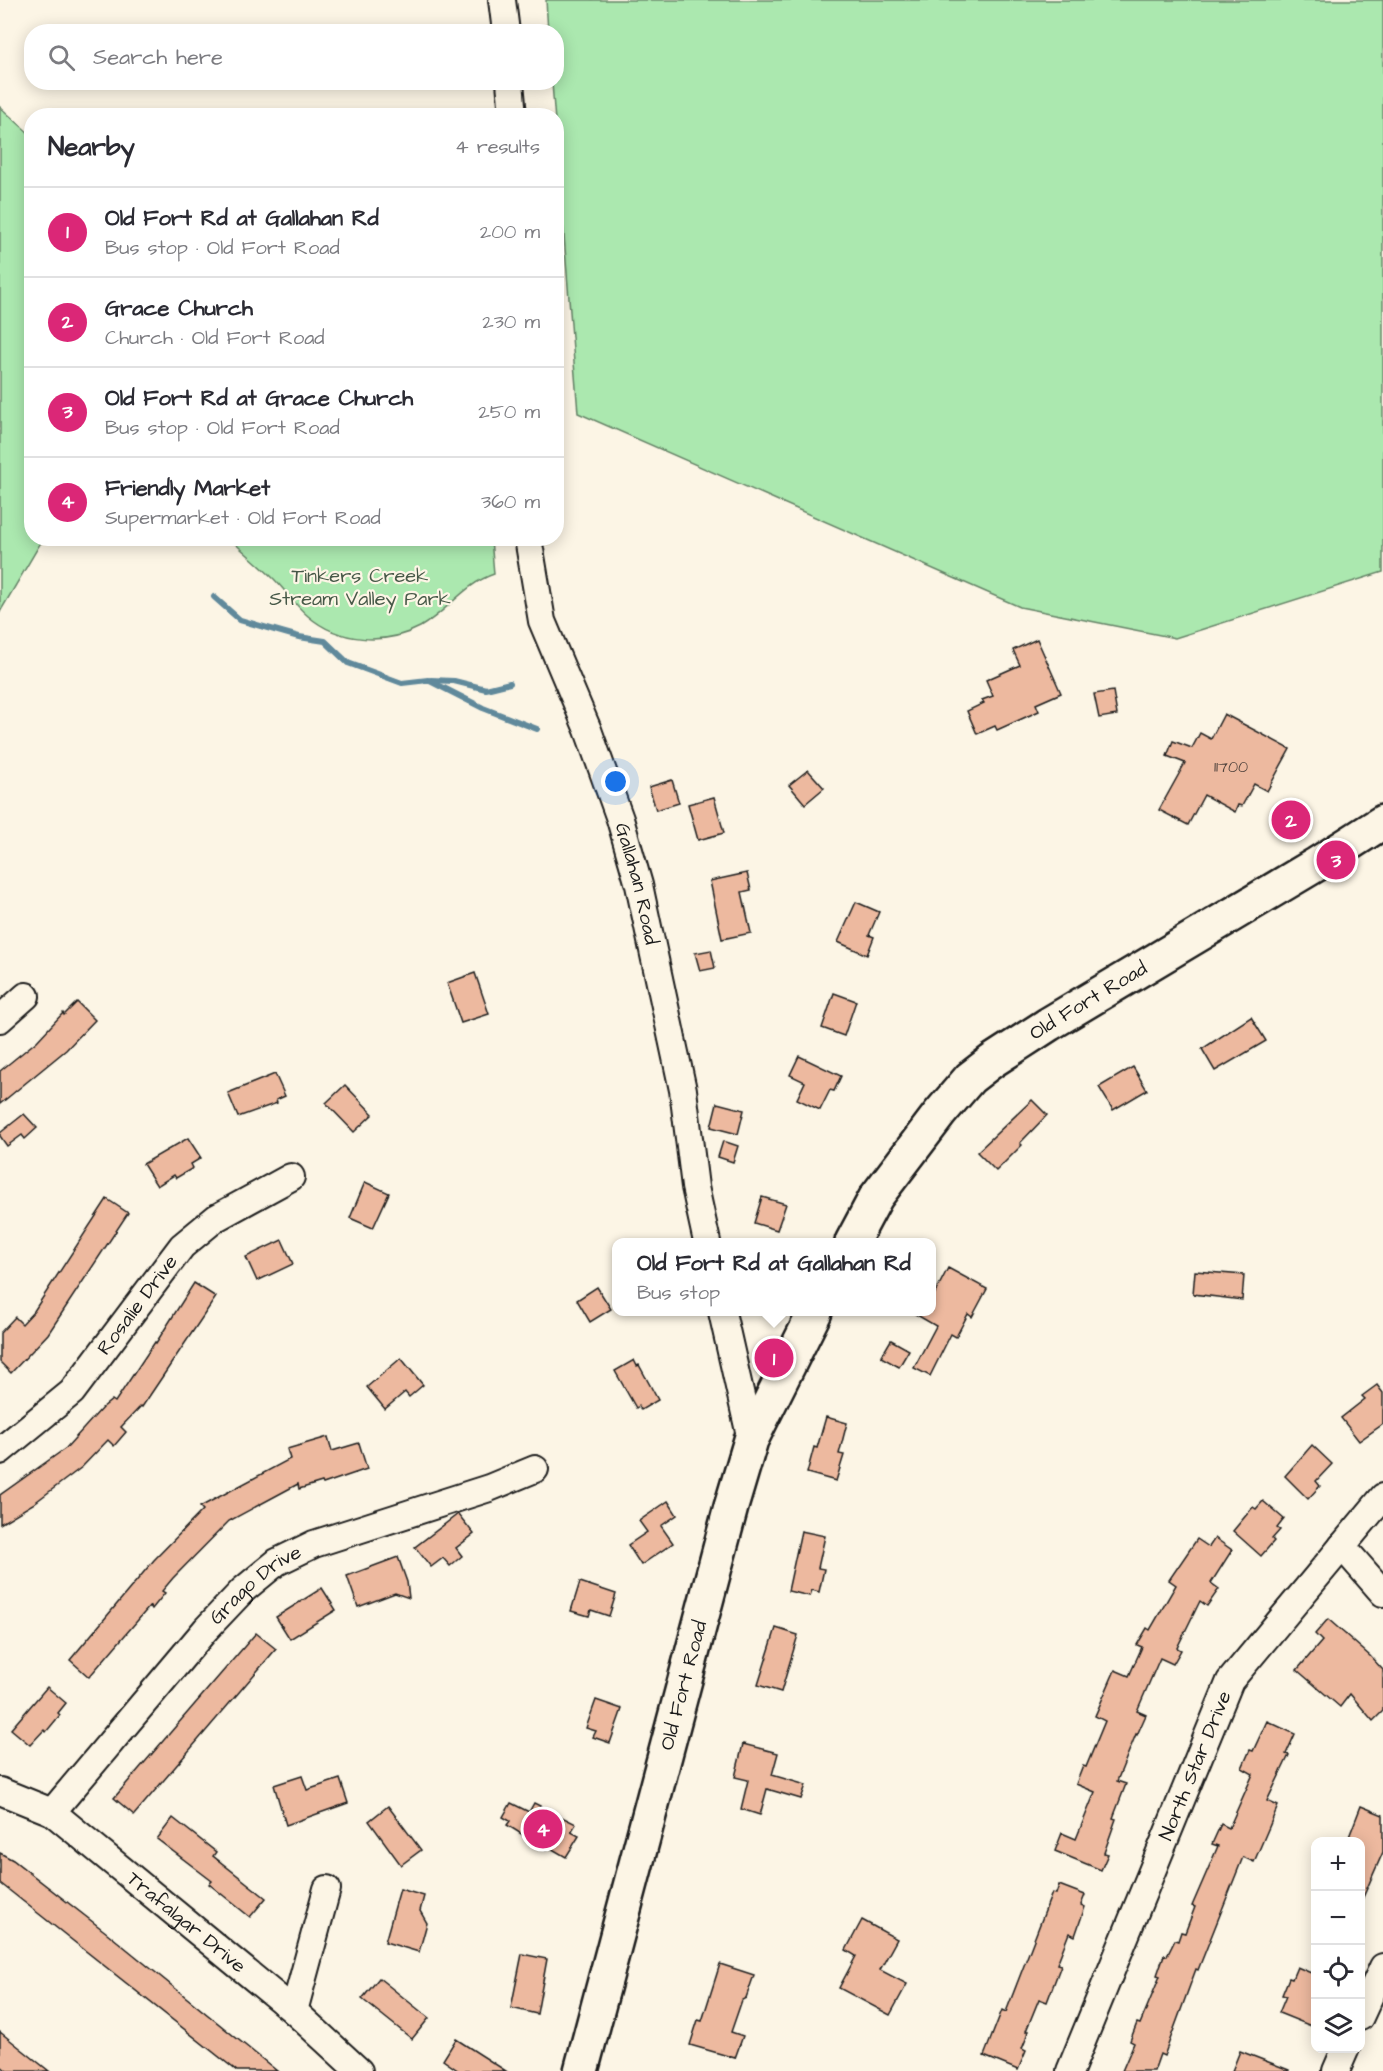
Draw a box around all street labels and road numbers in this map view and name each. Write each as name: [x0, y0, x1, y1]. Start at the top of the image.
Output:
street label: Gallahan Road: [608, 820, 665, 947]
street label: Old Fort Road: [1024, 955, 1152, 1047]
street label: Rosalie Drive: [91, 1249, 185, 1361]
street label: Grago Drive: [203, 1538, 306, 1631]
street label: Old Fort Road: [653, 1618, 714, 1753]
street label: North Star Drive: [1152, 1687, 1239, 1845]
street label: Trafalgar Drive: [121, 1865, 252, 1980]

